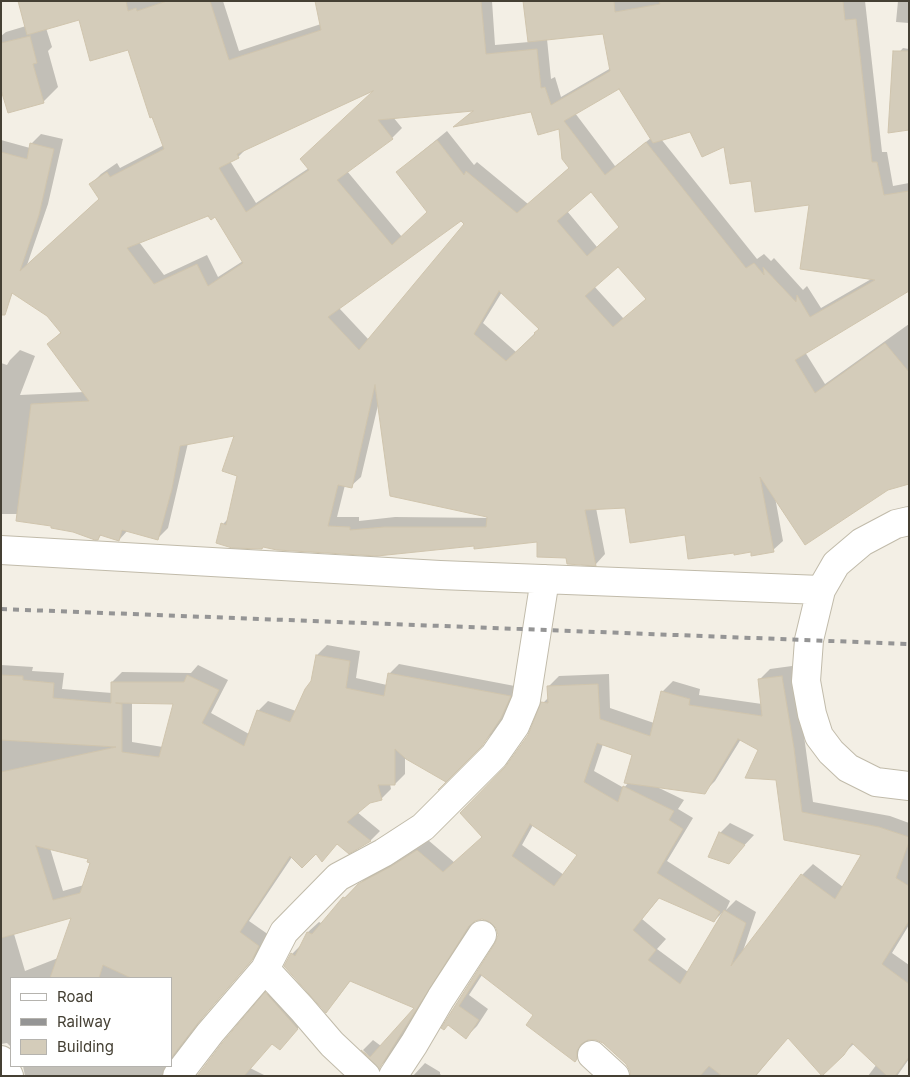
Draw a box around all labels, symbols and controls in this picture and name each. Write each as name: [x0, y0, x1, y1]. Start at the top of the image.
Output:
legend: [10, 977, 172, 1067]
text: Road: [57, 987, 93, 1006]
text: Railway: [57, 1012, 111, 1031]
text: Building: [57, 1037, 114, 1056]

